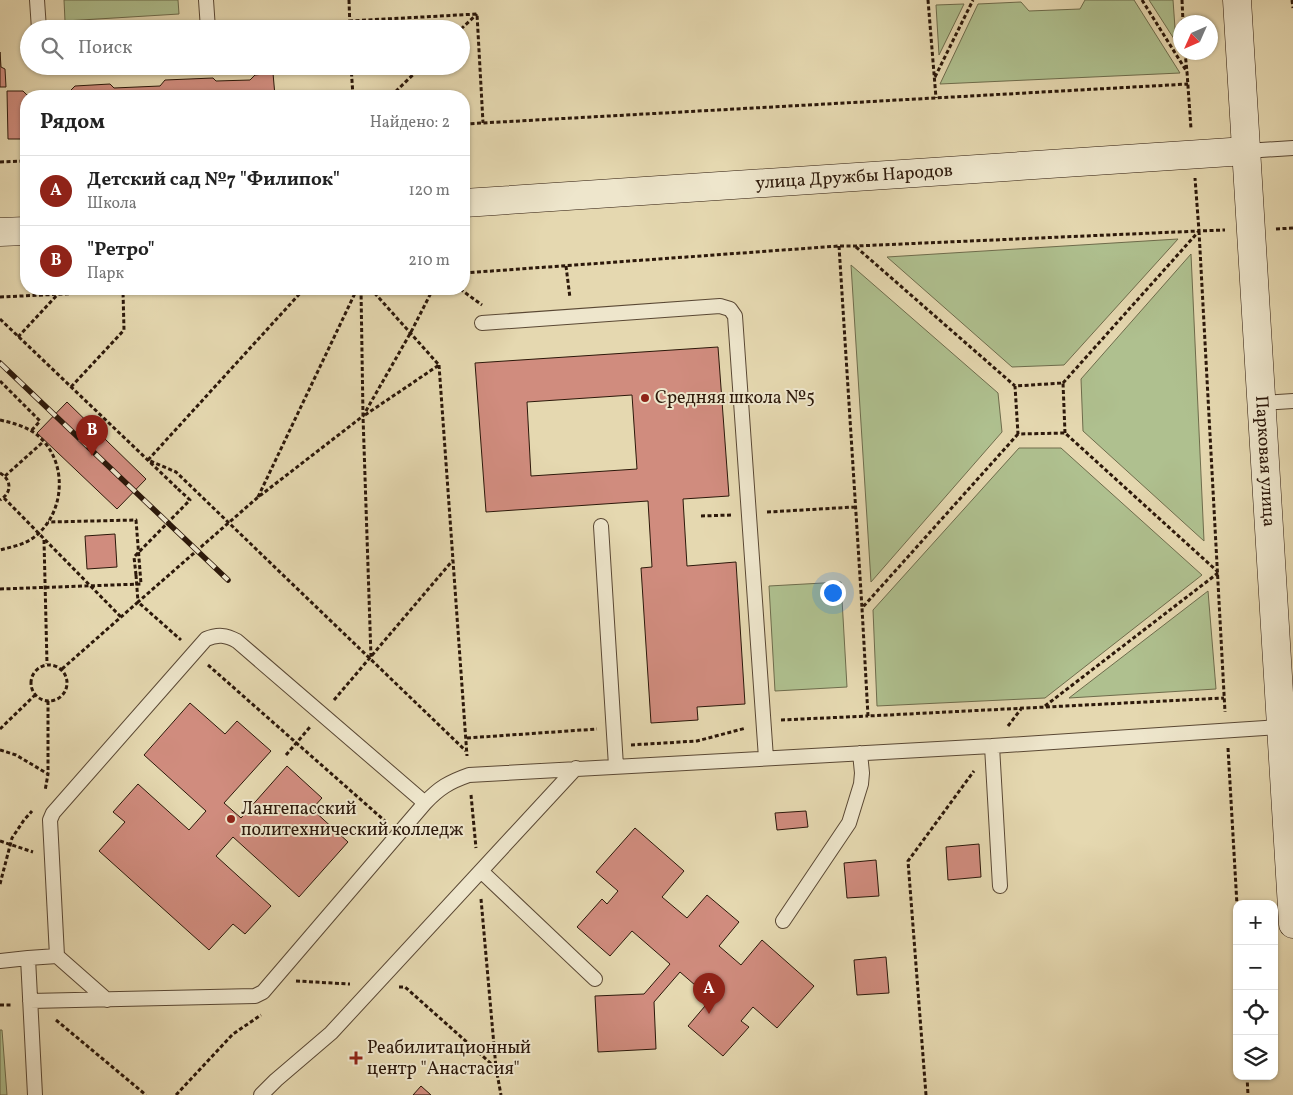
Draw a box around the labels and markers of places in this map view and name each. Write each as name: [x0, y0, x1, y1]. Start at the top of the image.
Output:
place label: Средняя школа №5: [655, 386, 815, 411]
marker: Средняя школа №5: [639, 392, 651, 404]
pin: B: [76, 415, 108, 456]
place label: Лангепасский политехнический колледж: [241, 797, 464, 843]
marker: Лангепасский политехнический колледж: [225, 813, 237, 825]
pin: A: [693, 973, 725, 1014]
place label: Реабилитационный центр "Анастасия": [367, 1036, 531, 1082]
marker: Реабилитационный центр "Анастасия": [349, 1051, 363, 1065]

